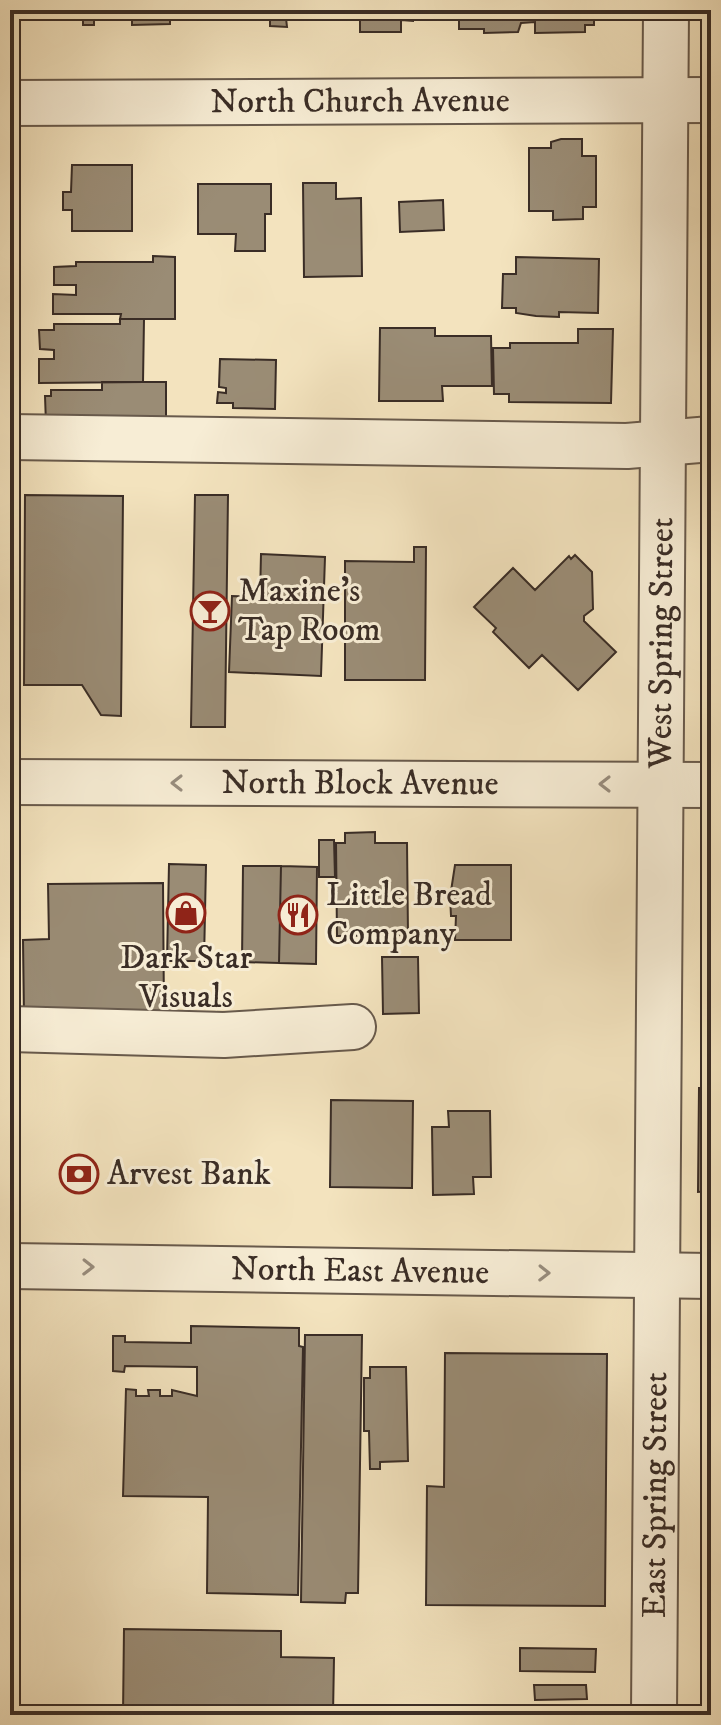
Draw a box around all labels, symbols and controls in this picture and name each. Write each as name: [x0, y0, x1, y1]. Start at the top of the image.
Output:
street label: North Church Avenue: [210, 80, 510, 123]
street label: West Spring Street: [640, 517, 683, 770]
place label: Maxine's Tap Room: [238, 570, 381, 651]
bar icon: Maxine's Tap Room: [189, 590, 231, 632]
street label: North Block Avenue: [221, 762, 499, 805]
one-way arrow: [170, 774, 183, 792]
one-way arrow: [598, 775, 611, 793]
place label: Little Bread Company: [326, 874, 492, 955]
shop icon: Dark Star Visuals: [165, 892, 207, 934]
restaurant icon: Little Bread Company: [277, 894, 319, 936]
place label: Dark Star Visuals: [120, 937, 252, 1018]
bank icon: Arvest Bank: [58, 1153, 100, 1195]
place label: Arvest Bank: [107, 1153, 271, 1195]
street label: North East Avenue: [230, 1248, 489, 1294]
one-way arrow: [82, 1258, 95, 1276]
one-way arrow: [538, 1264, 551, 1282]
street label: East Spring Street: [634, 1372, 677, 1618]

